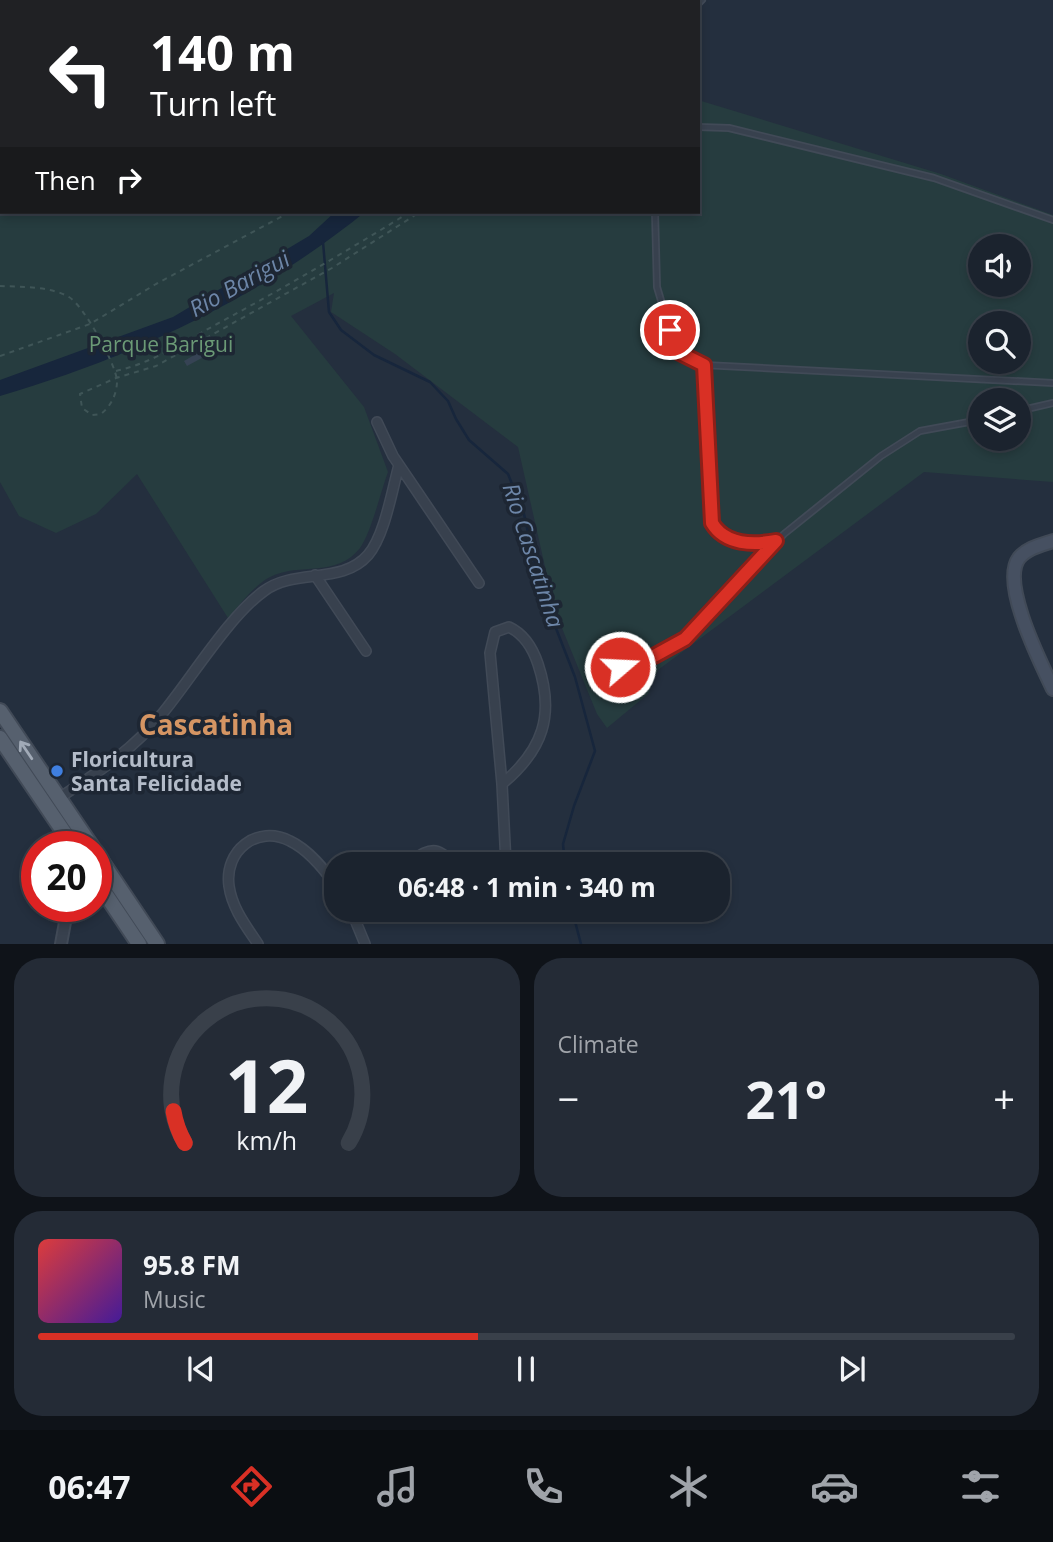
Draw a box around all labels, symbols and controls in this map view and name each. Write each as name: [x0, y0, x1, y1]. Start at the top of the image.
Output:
text: 140 m: [150, 19, 295, 85]
icon: left: [35, 28, 126, 119]
text: Turn left: [150, 82, 276, 125]
icon: right: [110, 161, 148, 199]
text: Then: [35, 162, 96, 198]
map controls: [968, 234, 1031, 451]
button: sound: [968, 234, 1031, 297]
water label: Rio Barigui: [183, 242, 296, 324]
pin: [640, 300, 700, 360]
icon: arrive: [651, 311, 689, 349]
button: search: [968, 311, 1031, 374]
park label: Parque Barigui: [89, 330, 233, 358]
button: layers: [968, 388, 1031, 451]
water label: Rio Cascatinha: [496, 478, 572, 632]
position arrow: [583, 630, 657, 704]
district label: Cascatinha: [139, 705, 293, 743]
one-way arrow: [19, 741, 33, 760]
place label: Floricultura Santa Felicidade: [71, 745, 242, 797]
marker: Floricultura Santa Felicidade: [49, 763, 65, 779]
speed limit sign: 20: [21, 831, 112, 922]
text: 06:48 · 1 min · 340 m: [398, 869, 656, 905]
text: Climate: [558, 1028, 639, 1060]
text: 12: [225, 1036, 308, 1135]
text: 21°: [745, 1063, 827, 1134]
text: −: [558, 1072, 579, 1124]
text: +: [993, 1072, 1015, 1124]
text: km/h: [236, 1123, 297, 1157]
text: 95.8 FM: [143, 1247, 241, 1283]
text: Music: [143, 1283, 206, 1315]
icon: previous: [182, 1350, 220, 1388]
icon: pause: [507, 1350, 545, 1388]
icon: next: [833, 1350, 871, 1388]
icon: directions: [227, 1462, 276, 1511]
icon: music: [373, 1462, 422, 1511]
icon: phone: [519, 1462, 568, 1511]
icon: climate: [664, 1462, 713, 1511]
icon: car: [810, 1462, 859, 1511]
icon: filters: [956, 1462, 1005, 1511]
text: 06:47: [48, 1465, 131, 1508]

